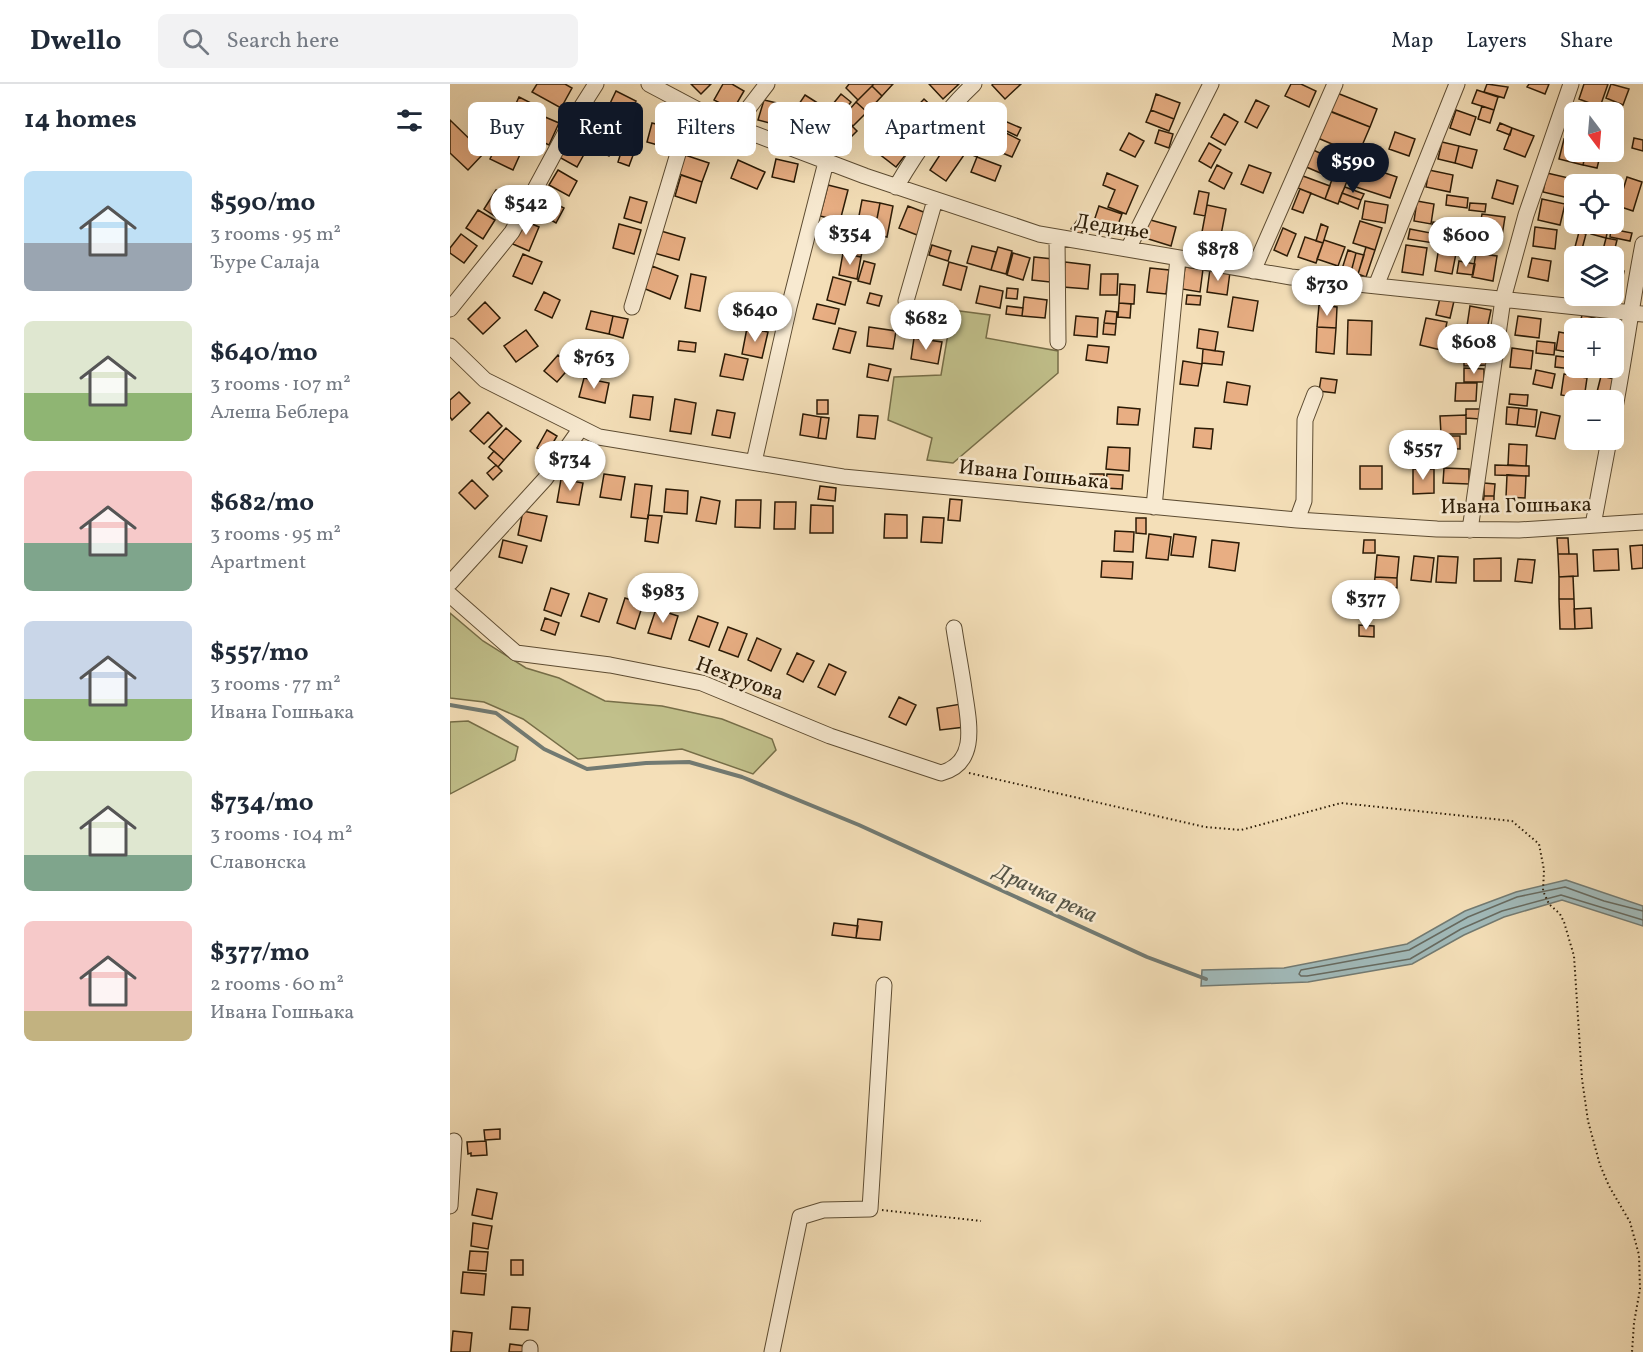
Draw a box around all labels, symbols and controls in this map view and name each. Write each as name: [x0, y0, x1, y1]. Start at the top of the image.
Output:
search box: [158, 14, 578, 68]
text: Dwello: [30, 22, 122, 61]
icon: search: [179, 25, 212, 58]
text: Search here: [227, 26, 339, 57]
text: Map: [1391, 27, 1433, 56]
text: Layers: [1466, 27, 1527, 56]
text: Share: [1560, 27, 1613, 56]
text: 14 homes: [24, 102, 137, 138]
chip: Buy: [468, 102, 546, 156]
chip: Rent: [558, 102, 643, 156]
chip: Filters: [655, 102, 756, 156]
chip: New: [768, 102, 852, 156]
chip: Apartment: [864, 102, 1007, 156]
north arrow: [1564, 102, 1624, 162]
map controls: [1564, 102, 1624, 450]
icon: filters: [393, 104, 426, 137]
pin: $590: [1317, 143, 1389, 194]
text: $590: [1331, 148, 1375, 176]
button: locate: [1564, 174, 1624, 234]
text: $590/mo: [210, 185, 315, 221]
pin: $542: [490, 185, 562, 236]
text: $542: [504, 190, 548, 218]
icon: home: [72, 195, 144, 267]
street label: Дедиње: [1072, 207, 1151, 248]
pin: $354: [814, 215, 886, 266]
pin: $600: [1430, 217, 1502, 268]
text: $354: [828, 220, 872, 248]
text: 3 rooms · 95 m²: [210, 221, 341, 249]
text: $600: [1443, 222, 1489, 250]
pin: $878: [1182, 231, 1254, 282]
text: $878: [1197, 236, 1239, 264]
button: layers: [1564, 246, 1624, 306]
text: Ђуре Салаја: [210, 249, 320, 277]
pin: $730: [1291, 266, 1363, 317]
text: $730: [1306, 271, 1348, 299]
pin: $640: [719, 292, 791, 343]
text: $640: [732, 297, 778, 325]
pin: $682: [890, 300, 962, 351]
text: $682: [904, 305, 948, 333]
button: +: [1564, 318, 1624, 378]
pin: $608: [1438, 324, 1510, 375]
text: $608: [1451, 329, 1497, 357]
text: $640/mo: [210, 335, 318, 371]
pin: $763: [558, 339, 630, 390]
text: $763: [573, 344, 615, 372]
icon: home: [72, 345, 144, 417]
text: 3 rooms · 107 m²: [210, 371, 351, 399]
button: −: [1564, 390, 1624, 450]
text: Алеша Беблера: [210, 399, 349, 427]
pin: $557: [1387, 430, 1459, 481]
text: $557: [1403, 435, 1443, 463]
pin: $734: [534, 441, 606, 492]
text: $734: [549, 446, 591, 474]
street label: Ивана Гошњака: [957, 453, 1111, 498]
text: $682/mo: [210, 485, 314, 521]
street label: Ивана Гошњака: [1440, 491, 1592, 522]
icon: home: [72, 495, 144, 567]
text: 3 rooms · 95 m²: [210, 521, 341, 549]
text: Apartment: [210, 549, 306, 577]
pin: $983: [627, 573, 699, 624]
text: $983: [641, 578, 685, 606]
pin: $377: [1330, 580, 1402, 631]
text: $377: [1346, 585, 1386, 613]
text: $557/mo: [210, 635, 309, 671]
icon: home: [72, 645, 144, 717]
street label: Нехруова: [691, 650, 788, 709]
text: 3 rooms · 77 m²: [210, 671, 341, 699]
text: Ивана Гошњака: [210, 699, 354, 727]
text: $734/mo: [210, 785, 314, 821]
icon: home: [72, 795, 144, 867]
text: 3 rooms · 104 m²: [210, 821, 352, 849]
text: Славонска: [210, 849, 306, 877]
water label: Драчка река: [986, 856, 1102, 932]
text: $377/mo: [210, 935, 309, 971]
icon: home: [72, 945, 144, 1017]
text: 2 rooms · 60 m²: [210, 971, 344, 999]
text: Ивана Гошњака: [210, 999, 354, 1027]

